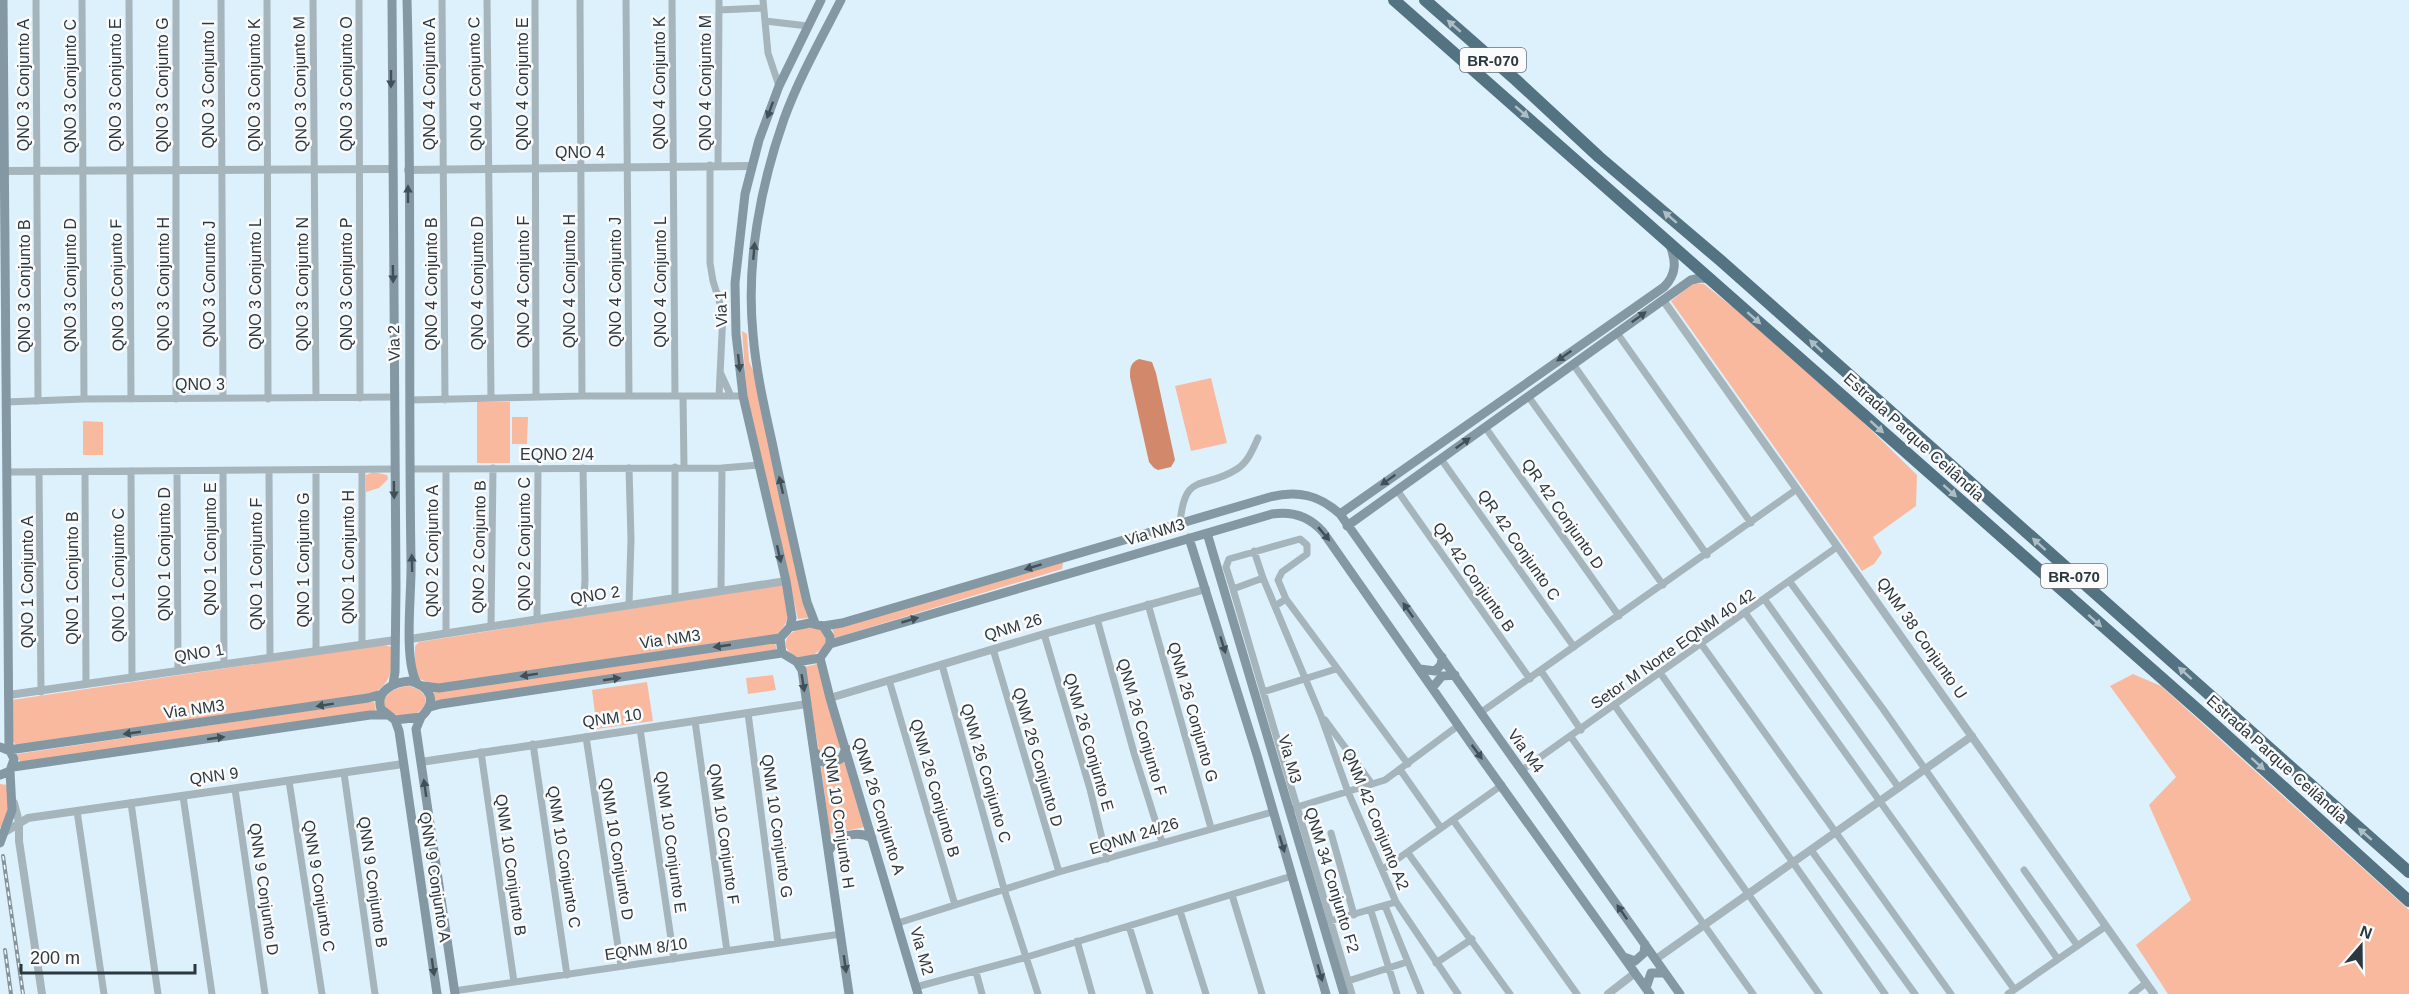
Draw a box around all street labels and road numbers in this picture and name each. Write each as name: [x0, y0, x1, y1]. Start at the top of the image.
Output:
street label: QNO 4 Conjunto M: [697, 15, 714, 151]
street label: QNO 3 Conjunto M: [290, 16, 310, 152]
street label: QNO 3 Conjunto O: [338, 16, 355, 152]
street label: QNO 4 Conjunto K: [651, 16, 668, 150]
street label: QNO 3 Conjunto G: [154, 17, 171, 153]
street label: QNO 4 Conjunto A: [421, 17, 438, 150]
street label: QNO 4 Conjunto C: [465, 17, 485, 151]
street label: QNO 4 Conjunto E: [514, 17, 531, 151]
street label: QNO 3 Conjunto A: [15, 18, 32, 151]
street label: QNO 3 Conjunto E: [107, 18, 124, 152]
street label: QNO 3 Conjunto K: [246, 18, 263, 152]
street label: QNO 3 Conjunto C: [62, 19, 79, 153]
street label: QNO 3 Conjunto I: [200, 21, 217, 149]
road number: BR-070: [1460, 48, 1526, 72]
street label: QNO 4: [555, 144, 605, 161]
street label: QNO 4 Conjunto H: [561, 214, 578, 348]
street label: QNO 4 Conjunto D: [469, 216, 486, 350]
street label: QNO 4 Conjunto F: [515, 216, 532, 348]
street label: QNO 4 Conjunto L: [652, 216, 669, 348]
street label: QNO 3 Conjunto H: [155, 217, 172, 351]
street label: QNO 3 Conjunto N: [294, 217, 311, 351]
street label: QNO 3 Conjunto P: [338, 217, 355, 351]
street label: QNO 4 Conjunto B: [423, 217, 440, 351]
street label: QNO 4 Conjunto J: [607, 217, 624, 347]
street label: QNO 3 Conjunto D: [62, 218, 79, 352]
street label: QNO 3 Conjunto F: [107, 218, 127, 351]
street label: QNO 3 Conjunto L: [247, 218, 264, 350]
street label: QNO 3 Conjunto B: [16, 219, 33, 353]
street label: QNO 3 Conunto J: [201, 220, 218, 348]
street label: Via 1: [712, 291, 730, 327]
street label: Via 2: [385, 325, 403, 361]
street label: Estrada Parque Ceilândia: [1841, 370, 1988, 504]
street label: QNO 3: [175, 376, 225, 393]
street label: EQNO 2/4: [520, 446, 594, 463]
street label: QR 42 Conjunto D: [1519, 456, 1607, 572]
street label: QNO 2 Conjunto C: [516, 477, 533, 611]
street label: QNO 2 Conjunto B: [469, 480, 489, 614]
street label: QNO 1 Conjunto E: [202, 482, 219, 616]
street label: QNO 2 Conjunto A: [424, 484, 441, 617]
street label: QNO 1 Conjunto D: [156, 487, 173, 621]
street label: QR 42 Conjunto C: [1475, 487, 1563, 603]
street label: QNO 1 Conjunto H: [340, 490, 357, 624]
street label: QNO 1 Conjunto G: [295, 492, 312, 628]
street label: QNO 1 Conjunto F: [248, 498, 265, 630]
street label: QNO 1 Conjunto C: [110, 508, 127, 642]
street label: QNO 1 Conjunto B: [64, 511, 81, 645]
street label: QNO 1 Conjunto A: [19, 515, 36, 648]
street label: Via NM3: [1123, 515, 1187, 549]
street label: QR 42 Conjunto B: [1430, 519, 1518, 635]
road number: BR-070: [2041, 564, 2107, 588]
street label: QNM 38 Conjunto U: [1874, 574, 1970, 702]
street label: QNO 2: [569, 583, 621, 607]
street label: Setor M Norte EQNM 40 42: [1588, 586, 1758, 712]
street label: QNM 26: [982, 610, 1044, 644]
street label: Via NM3: [639, 626, 702, 652]
street label: QNM 26 Conjunto G: [1165, 640, 1221, 784]
street label: QNO 1: [173, 641, 225, 665]
street label: QNM 26 Conjunto F: [1114, 656, 1170, 798]
street label: QNM 26 Conjunto E: [1061, 671, 1117, 813]
street label: QNM 26 Conjunto D: [1010, 685, 1066, 829]
street label: Estrada Parque Ceilândia: [2204, 692, 2351, 826]
street label: Via NM3: [163, 696, 226, 722]
street label: QNM 26 Conjunto C: [958, 701, 1014, 845]
street label: QNM 10: [581, 705, 643, 731]
street label: QNM 26 Conjunto B: [907, 717, 963, 859]
street label: Via M4: [1505, 726, 1547, 776]
street label: Via M3: [1275, 733, 1305, 785]
street label: QNM 26 Conjunto A: [850, 735, 908, 877]
street label: QNM 10 Conjunto H: [821, 744, 857, 890]
street label: QNM 42 Conjunto A2: [1340, 746, 1412, 892]
street label: QNM 10 Conjunto G: [758, 753, 796, 899]
street label: QNM 10 Conjunto F: [706, 762, 742, 906]
street label: QNN 9: [189, 764, 239, 788]
street label: QNM 10 Conjunto E: [653, 770, 689, 914]
street label: QNM 10 Conjunto D: [597, 777, 637, 921]
street label: QNM 10 Conjunto C: [544, 785, 584, 929]
street label: QNM 10 Conjunto B: [493, 793, 529, 937]
street label: QNM 34 Conjunto F2: [1302, 805, 1362, 955]
street label: QNN 9 Conjunto A: [416, 811, 454, 944]
street label: EQNM 24/26: [1087, 814, 1181, 858]
street label: QNN 9 Conjunto B: [355, 815, 391, 949]
street label: QNN 9 Conjunto C: [300, 819, 338, 953]
street label: QNN 9 Conjunto D: [246, 822, 282, 956]
street label: Via M2: [907, 925, 937, 977]
street label: EQNM 8/10: [603, 935, 689, 963]

